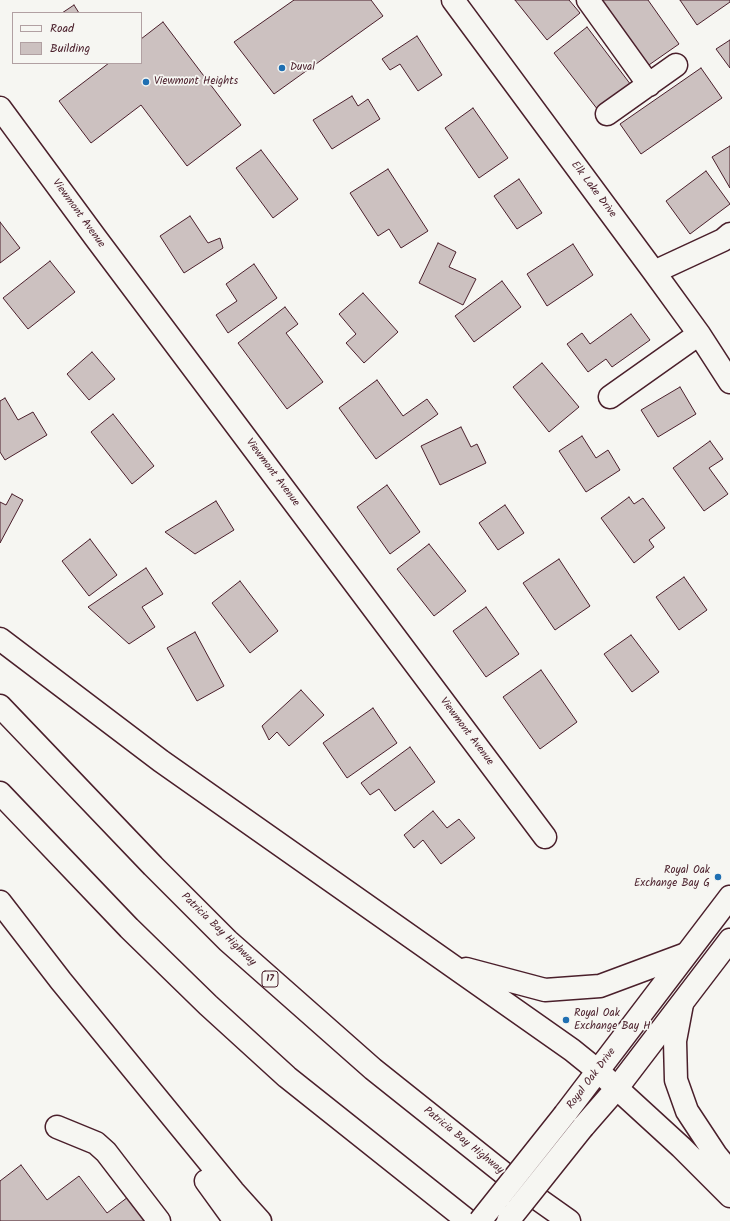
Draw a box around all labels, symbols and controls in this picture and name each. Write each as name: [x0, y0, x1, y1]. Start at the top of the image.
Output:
legend: [12, 12, 142, 64]
text: Road: [50, 19, 74, 38]
text: Building: [50, 39, 90, 58]
place label: Duval: [290, 61, 315, 75]
marker: Duval: [277, 63, 287, 73]
place label: Viewmont Heights: [154, 75, 238, 89]
marker: Viewmont Heights: [141, 77, 151, 87]
street label: Elk Lake Drive: [567, 159, 619, 221]
street label: Viewmont Avenue: [49, 177, 107, 251]
street label: Viewmont Avenue: [242, 436, 302, 510]
street label: Viewmont Avenue: [436, 695, 496, 769]
place label: Royal Oak Exchange Bay G: [634, 864, 710, 890]
marker: Royal Oak Exchange Bay G: [713, 872, 723, 882]
street label: Patricia Bay Highway: [178, 891, 258, 969]
road number: 17: [262, 971, 278, 987]
place label: Royal Oak Exchange Bay H: [574, 1007, 651, 1033]
marker: Royal Oak Exchange Bay H: [561, 1015, 571, 1025]
street label: Royal Oak Drive: [565, 1046, 619, 1112]
street label: Patricia Bay Highway: [420, 1105, 506, 1177]

